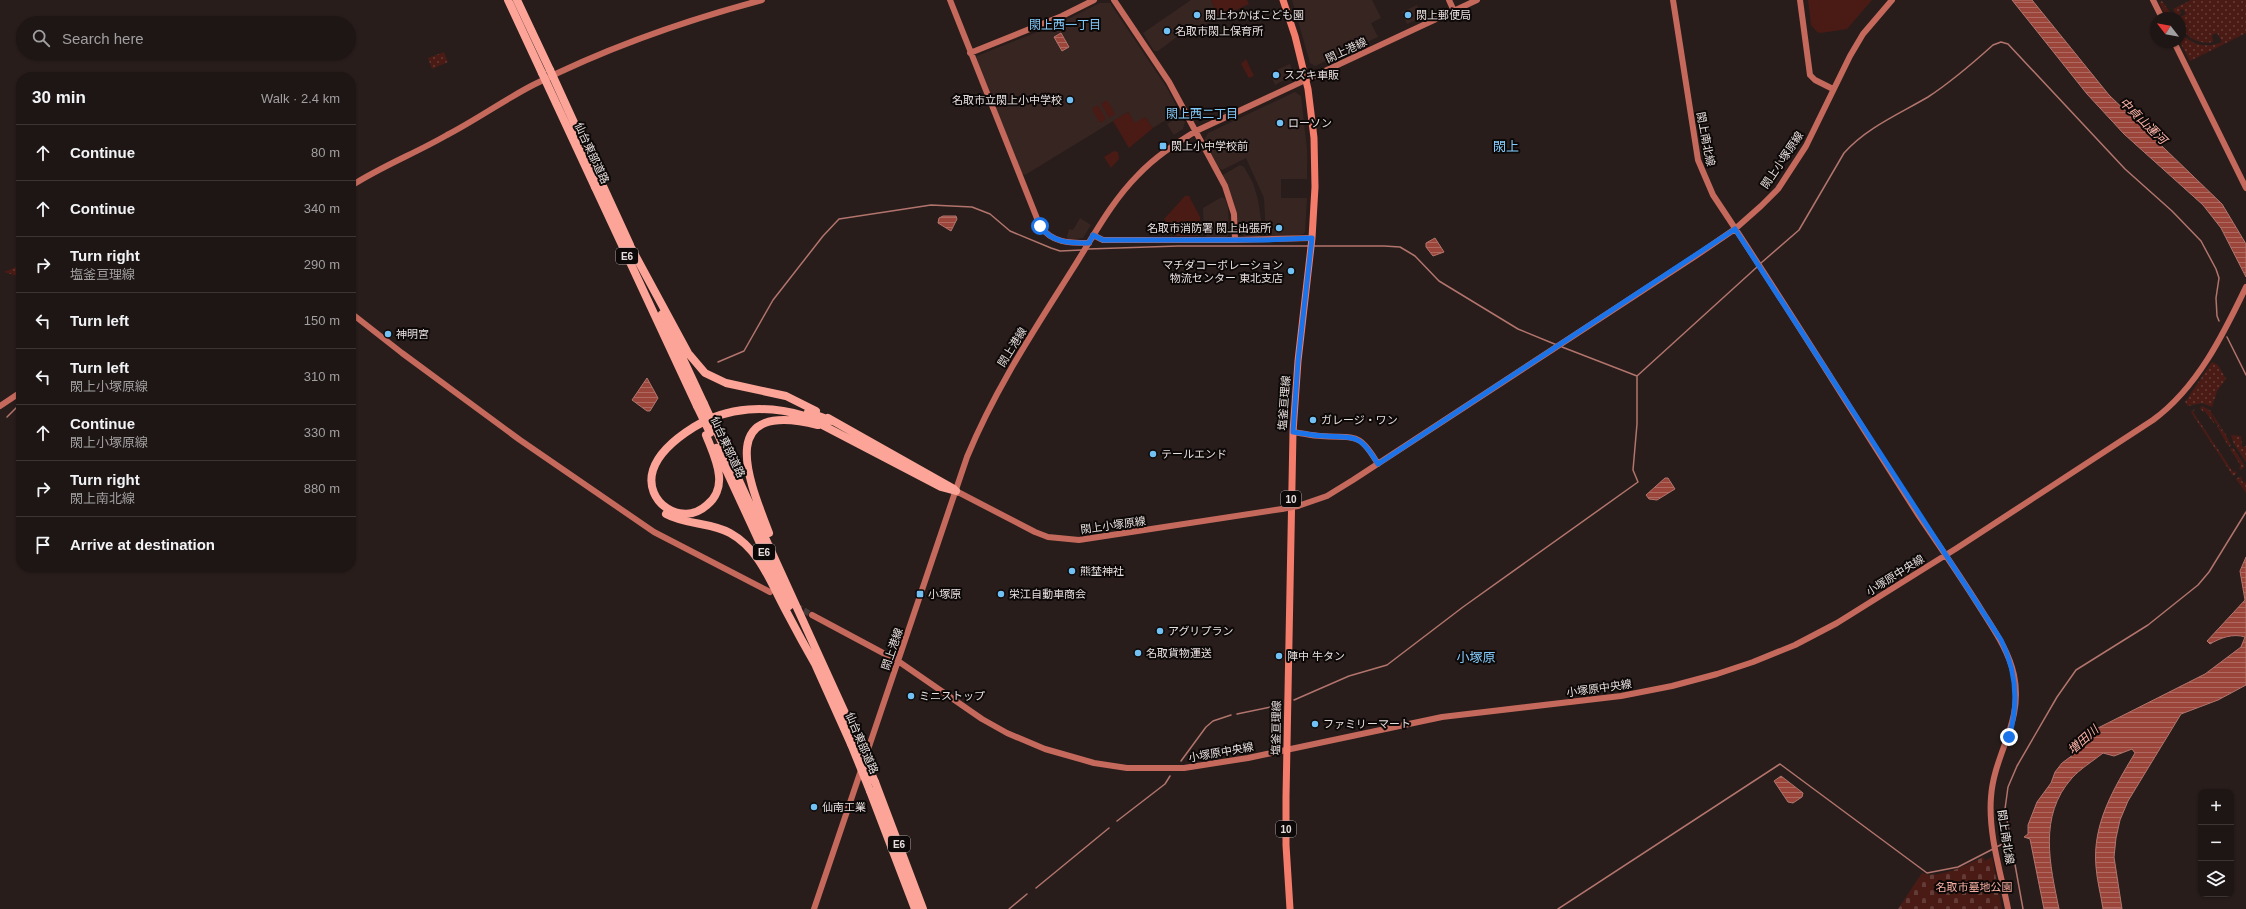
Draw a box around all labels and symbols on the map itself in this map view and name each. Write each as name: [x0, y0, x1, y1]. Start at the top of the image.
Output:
place label: 閖上わかばこども園: [1205, 9, 1304, 21]
place label: 閖上郵便局: [1416, 9, 1471, 21]
marker: 閖上わかばこども園: [1192, 10, 1202, 20]
marker: 閖上郵便局: [1403, 10, 1413, 20]
north arrow: [2150, 12, 2186, 48]
district label: 閖上西一丁目: [1029, 18, 1101, 32]
place label: 名取市閖上保育所: [1175, 25, 1264, 37]
marker: 名取市閖上保育所: [1162, 26, 1172, 36]
street label: 閖上港線: [1324, 35, 1368, 65]
place label: スズキ車販: [1284, 69, 1339, 81]
marker: スズキ車販: [1271, 70, 1281, 80]
place label: 名取市立閖上小中学校: [952, 94, 1062, 106]
marker: 名取市立閖上小中学校: [1065, 95, 1075, 105]
water label: 中貞山運河: [2117, 95, 2171, 148]
district label: 閖上西二丁目: [1166, 107, 1238, 121]
street label: 閖上南北線: [1695, 111, 1717, 167]
place label: ローソン: [1288, 117, 1332, 129]
marker: ローソン: [1275, 118, 1285, 128]
street label: 仙台東部道路: [573, 121, 611, 185]
street label: 閖上小塚原線: [1759, 129, 1805, 191]
district label: 閖上: [1493, 139, 1519, 154]
place label: 閖上小中学校前: [1171, 140, 1248, 152]
marker: 閖上小中学校前: [1158, 141, 1168, 151]
route start: [1031, 217, 1049, 235]
place label: 名取市消防署 閖上出張所: [1147, 222, 1272, 234]
marker: 名取市消防署 閖上出張所: [1274, 223, 1284, 233]
road number: E6: [616, 248, 638, 264]
place label: マチダコーポレーション 物流センター 東北支店: [1162, 259, 1283, 284]
marker: マチダコーポレーション 物流センター 東北支店: [1286, 266, 1296, 276]
street label: 閖上港線: [995, 325, 1029, 369]
place label: 神明宮: [396, 328, 429, 340]
marker: 神明宮: [383, 329, 393, 339]
street label: 塩釜亘理線: [1276, 375, 1292, 431]
place label: ガレージ・ワン: [1321, 414, 1398, 426]
street label: 仙台東部道路: [709, 415, 747, 479]
marker: ガレージ・ワン: [1308, 415, 1318, 425]
place label: テールエンド: [1161, 448, 1227, 460]
marker: テールエンド: [1148, 449, 1158, 459]
road number: 10: [1281, 491, 1301, 507]
street label: 閖上小塚原線: [1079, 514, 1147, 536]
road number: E6: [753, 544, 775, 560]
street label: 小塚原中央線: [1864, 552, 1926, 598]
place label: 熊埜神社: [1080, 565, 1124, 577]
marker: 熊埜神社: [1067, 566, 1077, 576]
place label: 小塚原: [928, 588, 961, 600]
place label: 栄江自動車商会: [1009, 588, 1086, 600]
marker: 小塚原: [915, 589, 925, 599]
marker: 栄江自動車商会: [996, 589, 1006, 599]
place label: アグリプラン: [1168, 625, 1233, 637]
street label: 閖上港線: [879, 626, 905, 672]
marker: アグリプラン: [1155, 626, 1165, 636]
place label: 名取貨物運送: [1146, 647, 1212, 659]
marker: 名取貨物運送: [1133, 648, 1143, 658]
place label: 陣中 牛タン: [1287, 650, 1345, 662]
district label: 小塚原: [1456, 650, 1496, 665]
marker: 陣中 牛タン: [1274, 651, 1284, 661]
street label: 小塚原中央線: [1565, 677, 1633, 699]
place label: ミニストップ: [919, 690, 985, 702]
marker: ミニストップ: [906, 691, 916, 701]
street label: 塩釜亘理線: [1270, 700, 1282, 756]
street label: 仙台東部道路: [844, 710, 880, 776]
place label: ファミリーマート: [1323, 718, 1411, 730]
marker: ファミリーマート: [1310, 719, 1320, 729]
water label: 増田川: [2065, 721, 2103, 757]
route end: [2000, 728, 2018, 746]
street label: 小塚原中央線: [1187, 740, 1255, 764]
place label: 仙南工業: [822, 801, 866, 813]
marker: 仙南工業: [809, 802, 819, 812]
street label: 閖上南北線: [1996, 809, 2016, 865]
road number: 10: [1276, 821, 1296, 837]
road number: E6: [888, 836, 910, 852]
park label: 名取市墓地公園: [1936, 881, 2013, 893]

